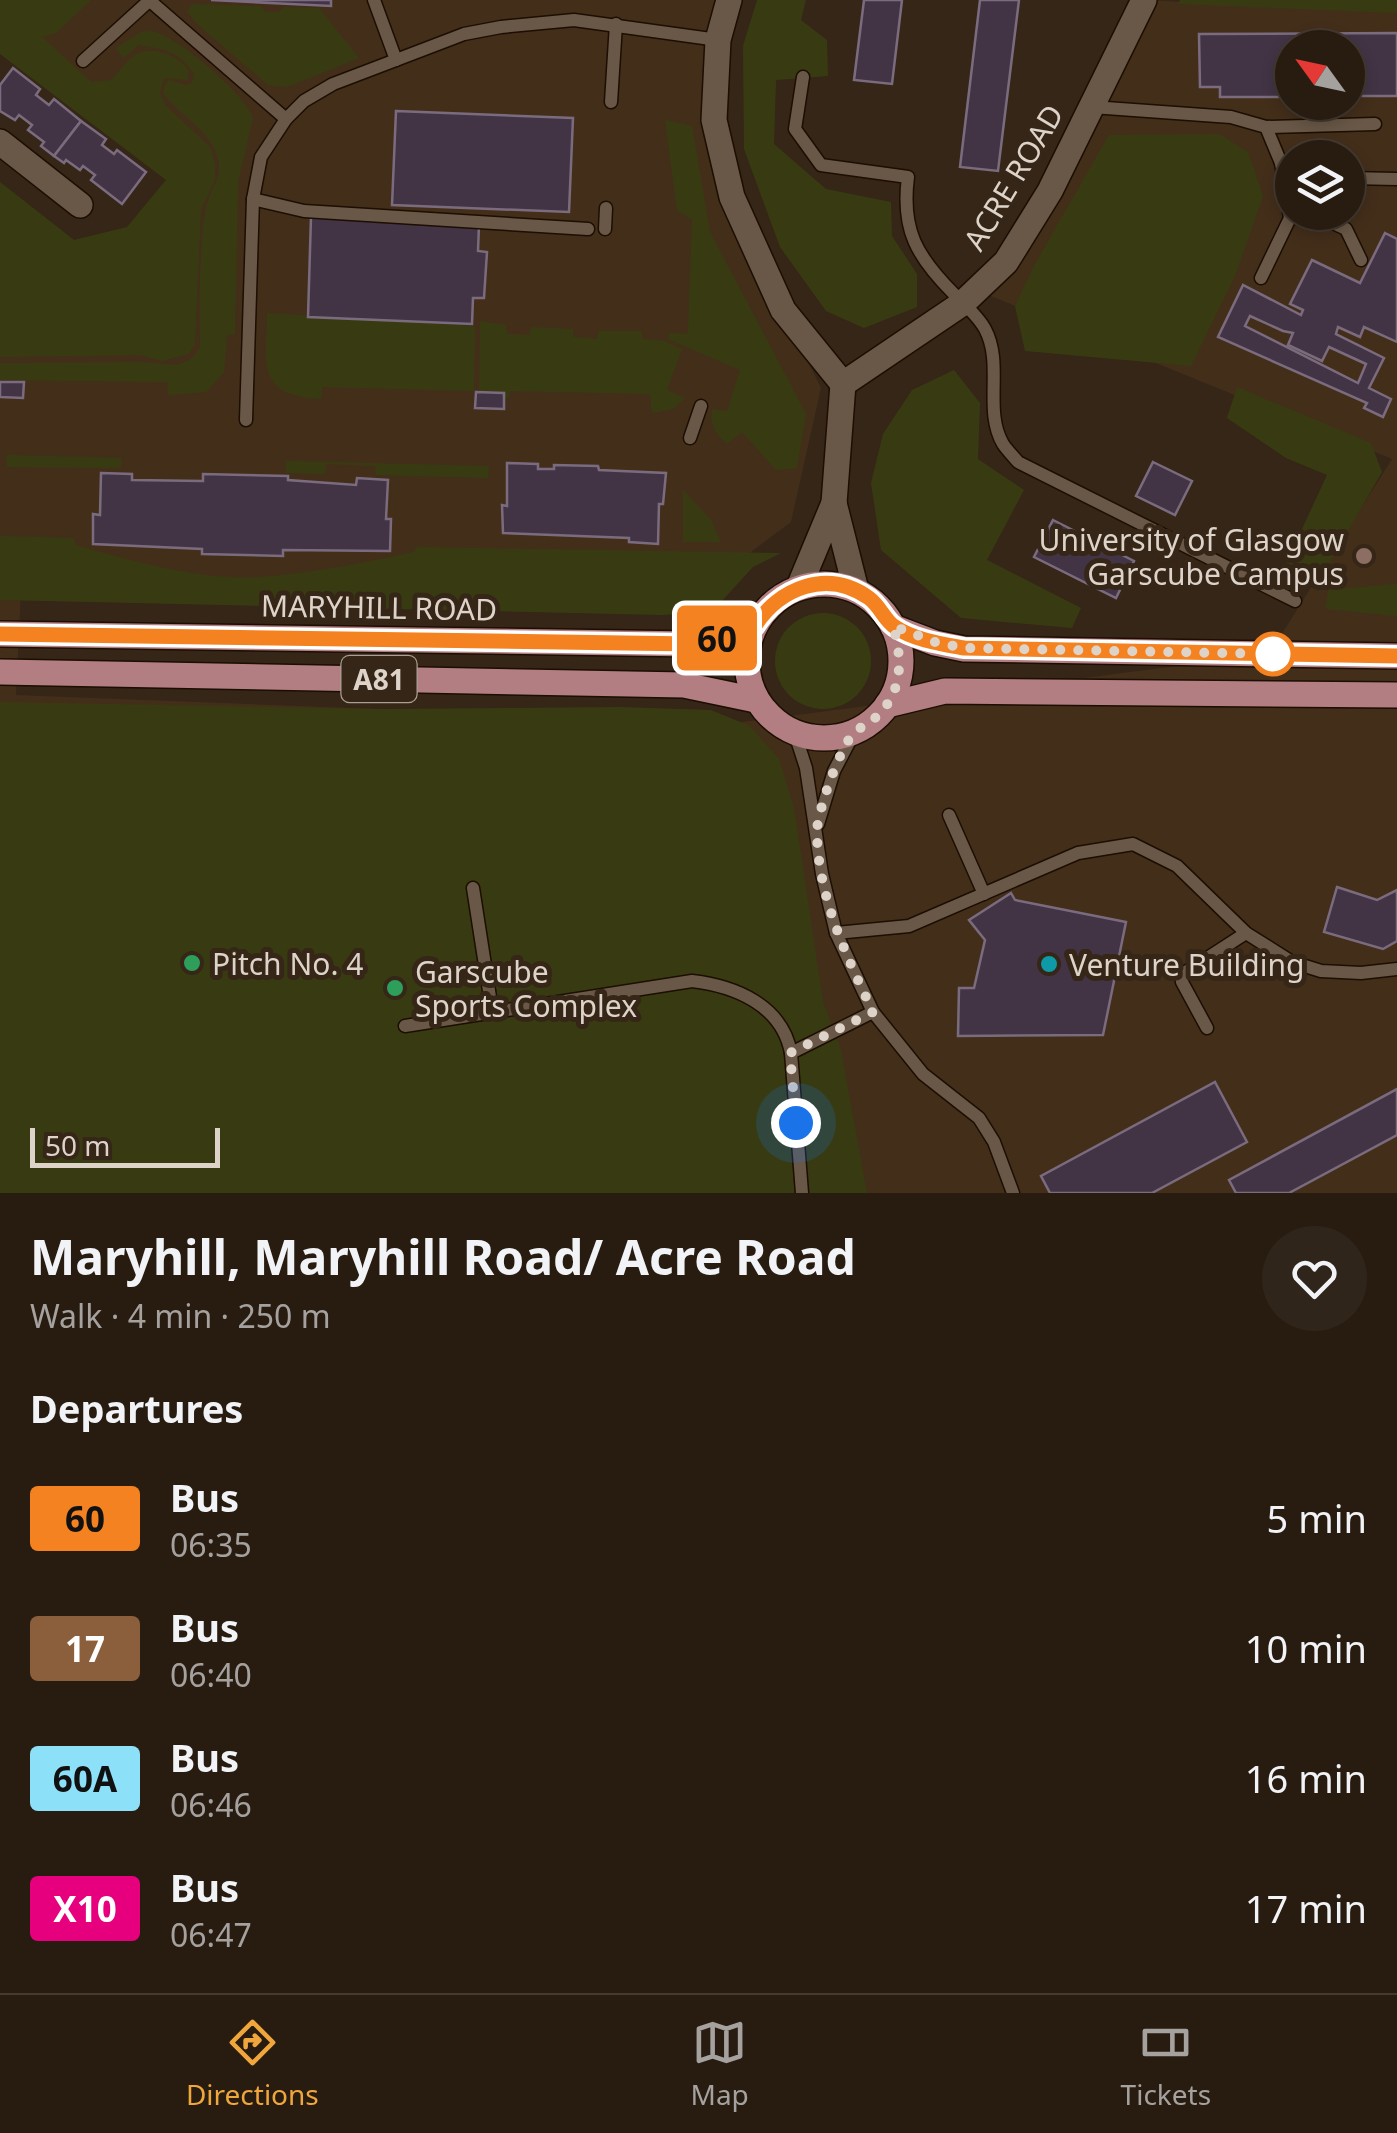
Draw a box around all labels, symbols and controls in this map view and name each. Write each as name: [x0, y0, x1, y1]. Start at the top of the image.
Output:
north arrow: [1275, 30, 1365, 120]
map controls: [1275, 30, 1365, 230]
street label: ACRE ROAD: [953, 96, 1073, 258]
button: layers: [1275, 140, 1365, 230]
place label: University of Glasgow Garscube Campus: [1039, 519, 1344, 594]
marker: University of Glasgow Garscube Campus: [1353, 545, 1375, 567]
street label: MARYHILL ROAD: [261, 584, 497, 630]
line badge: 60: [672, 606, 762, 670]
text: 60: [697, 615, 737, 662]
unlabelled marker: [1252, 633, 1294, 675]
road number: A81: [342, 656, 416, 702]
place label: Pitch No. 4: [212, 943, 363, 984]
place label: Venture Building: [1069, 944, 1304, 985]
place label: Garscube Sports Complex: [415, 951, 637, 1026]
marker: Pitch No. 4: [181, 952, 203, 974]
marker: Venture Building: [1038, 953, 1060, 975]
marker: Garscube Sports Complex: [384, 977, 406, 999]
your location: [771, 1098, 821, 1148]
scale bar: [30, 1123, 220, 1168]
text: 50 m: [45, 1126, 111, 1164]
text: Maryhill, Maryhill Road/ Acre Road: [30, 1224, 856, 1289]
button: heart: [1262, 1226, 1367, 1331]
text: Walk · 4 min · 250 m: [30, 1294, 331, 1337]
text: Departures: [30, 1382, 243, 1434]
text: Bus: [170, 1471, 239, 1523]
text: 5 min: [1267, 1492, 1367, 1544]
text: 60: [65, 1495, 105, 1542]
text: 06:35: [170, 1523, 252, 1566]
text: Bus: [170, 1601, 239, 1653]
text: 10 min: [1245, 1622, 1367, 1674]
text: 17: [65, 1625, 105, 1672]
text: 06:40: [170, 1653, 252, 1696]
text: Bus: [170, 1731, 239, 1783]
text: 16 min: [1245, 1752, 1367, 1804]
text: 60A: [53, 1755, 117, 1802]
text: 06:46: [170, 1783, 252, 1826]
text: Bus: [170, 1861, 239, 1913]
text: 17 min: [1245, 1882, 1367, 1934]
text: X10: [53, 1885, 117, 1932]
text: 06:47: [170, 1913, 252, 1956]
tab: Directions: [186, 2015, 319, 2113]
tab: Map: [691, 2015, 749, 2113]
tab: Tickets: [1121, 2015, 1211, 2113]

